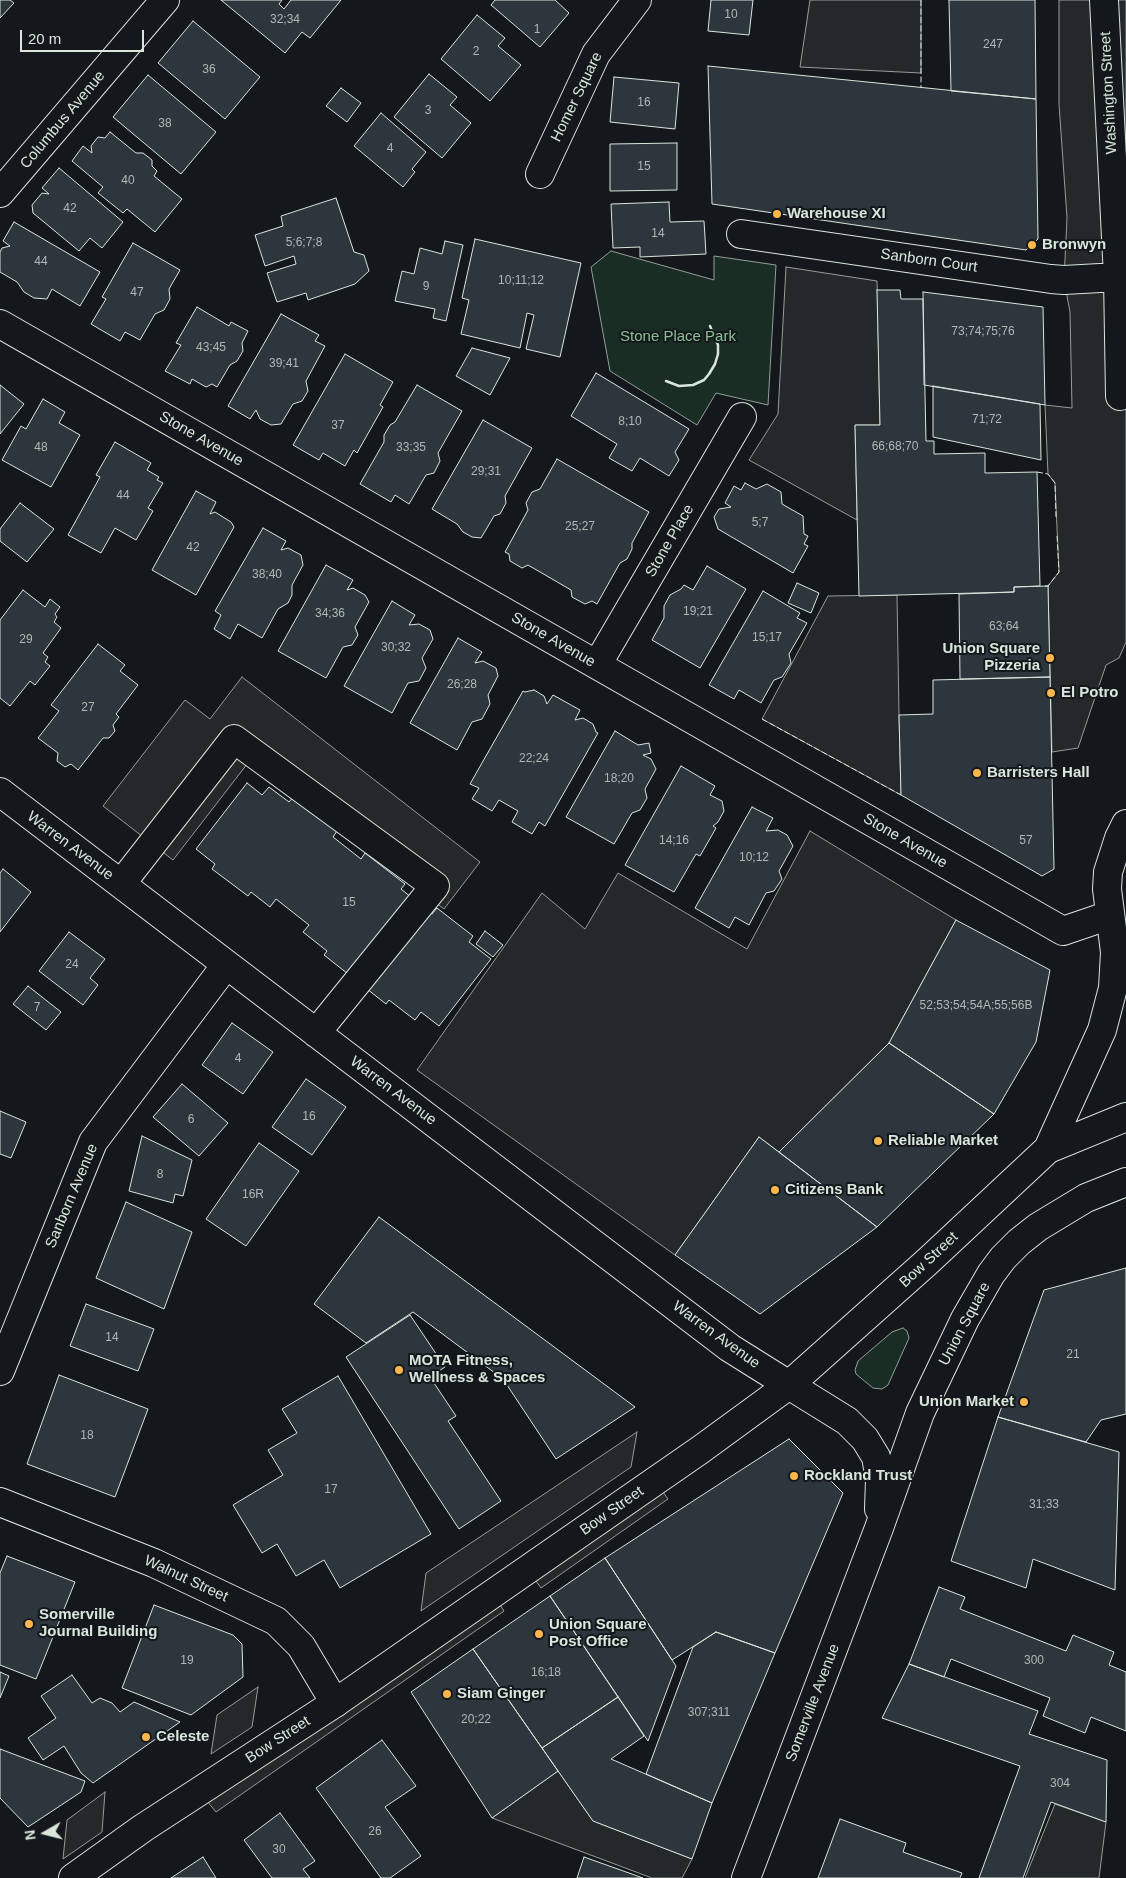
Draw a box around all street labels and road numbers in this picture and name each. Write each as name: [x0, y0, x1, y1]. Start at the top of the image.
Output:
street label: Washington Street: [1097, 31, 1121, 155]
street label: Homer Square: [548, 49, 606, 145]
street label: Columbus Avenue: [17, 67, 109, 173]
street label: Sanborn Court: [879, 245, 979, 277]
street label: Stone Avenue: [156, 408, 246, 470]
street label: Stone Place: [642, 501, 698, 581]
street label: Stone Avenue: [508, 609, 598, 671]
street label: Warren Avenue: [23, 808, 117, 884]
street label: Stone Avenue: [860, 810, 950, 872]
street label: Warren Avenue: [346, 1053, 440, 1129]
street label: Sanborn Avenue: [42, 1141, 102, 1251]
street label: Bow Street: [896, 1228, 962, 1292]
street label: Union Square: [936, 1279, 994, 1369]
street label: Warren Avenue: [669, 1297, 763, 1373]
street label: Bow Street: [577, 1483, 647, 1539]
street label: Walnut Street: [141, 1552, 231, 1606]
street label: Somerville Avenue: [782, 1642, 844, 1764]
street label: Bow Street: [242, 1712, 314, 1768]

